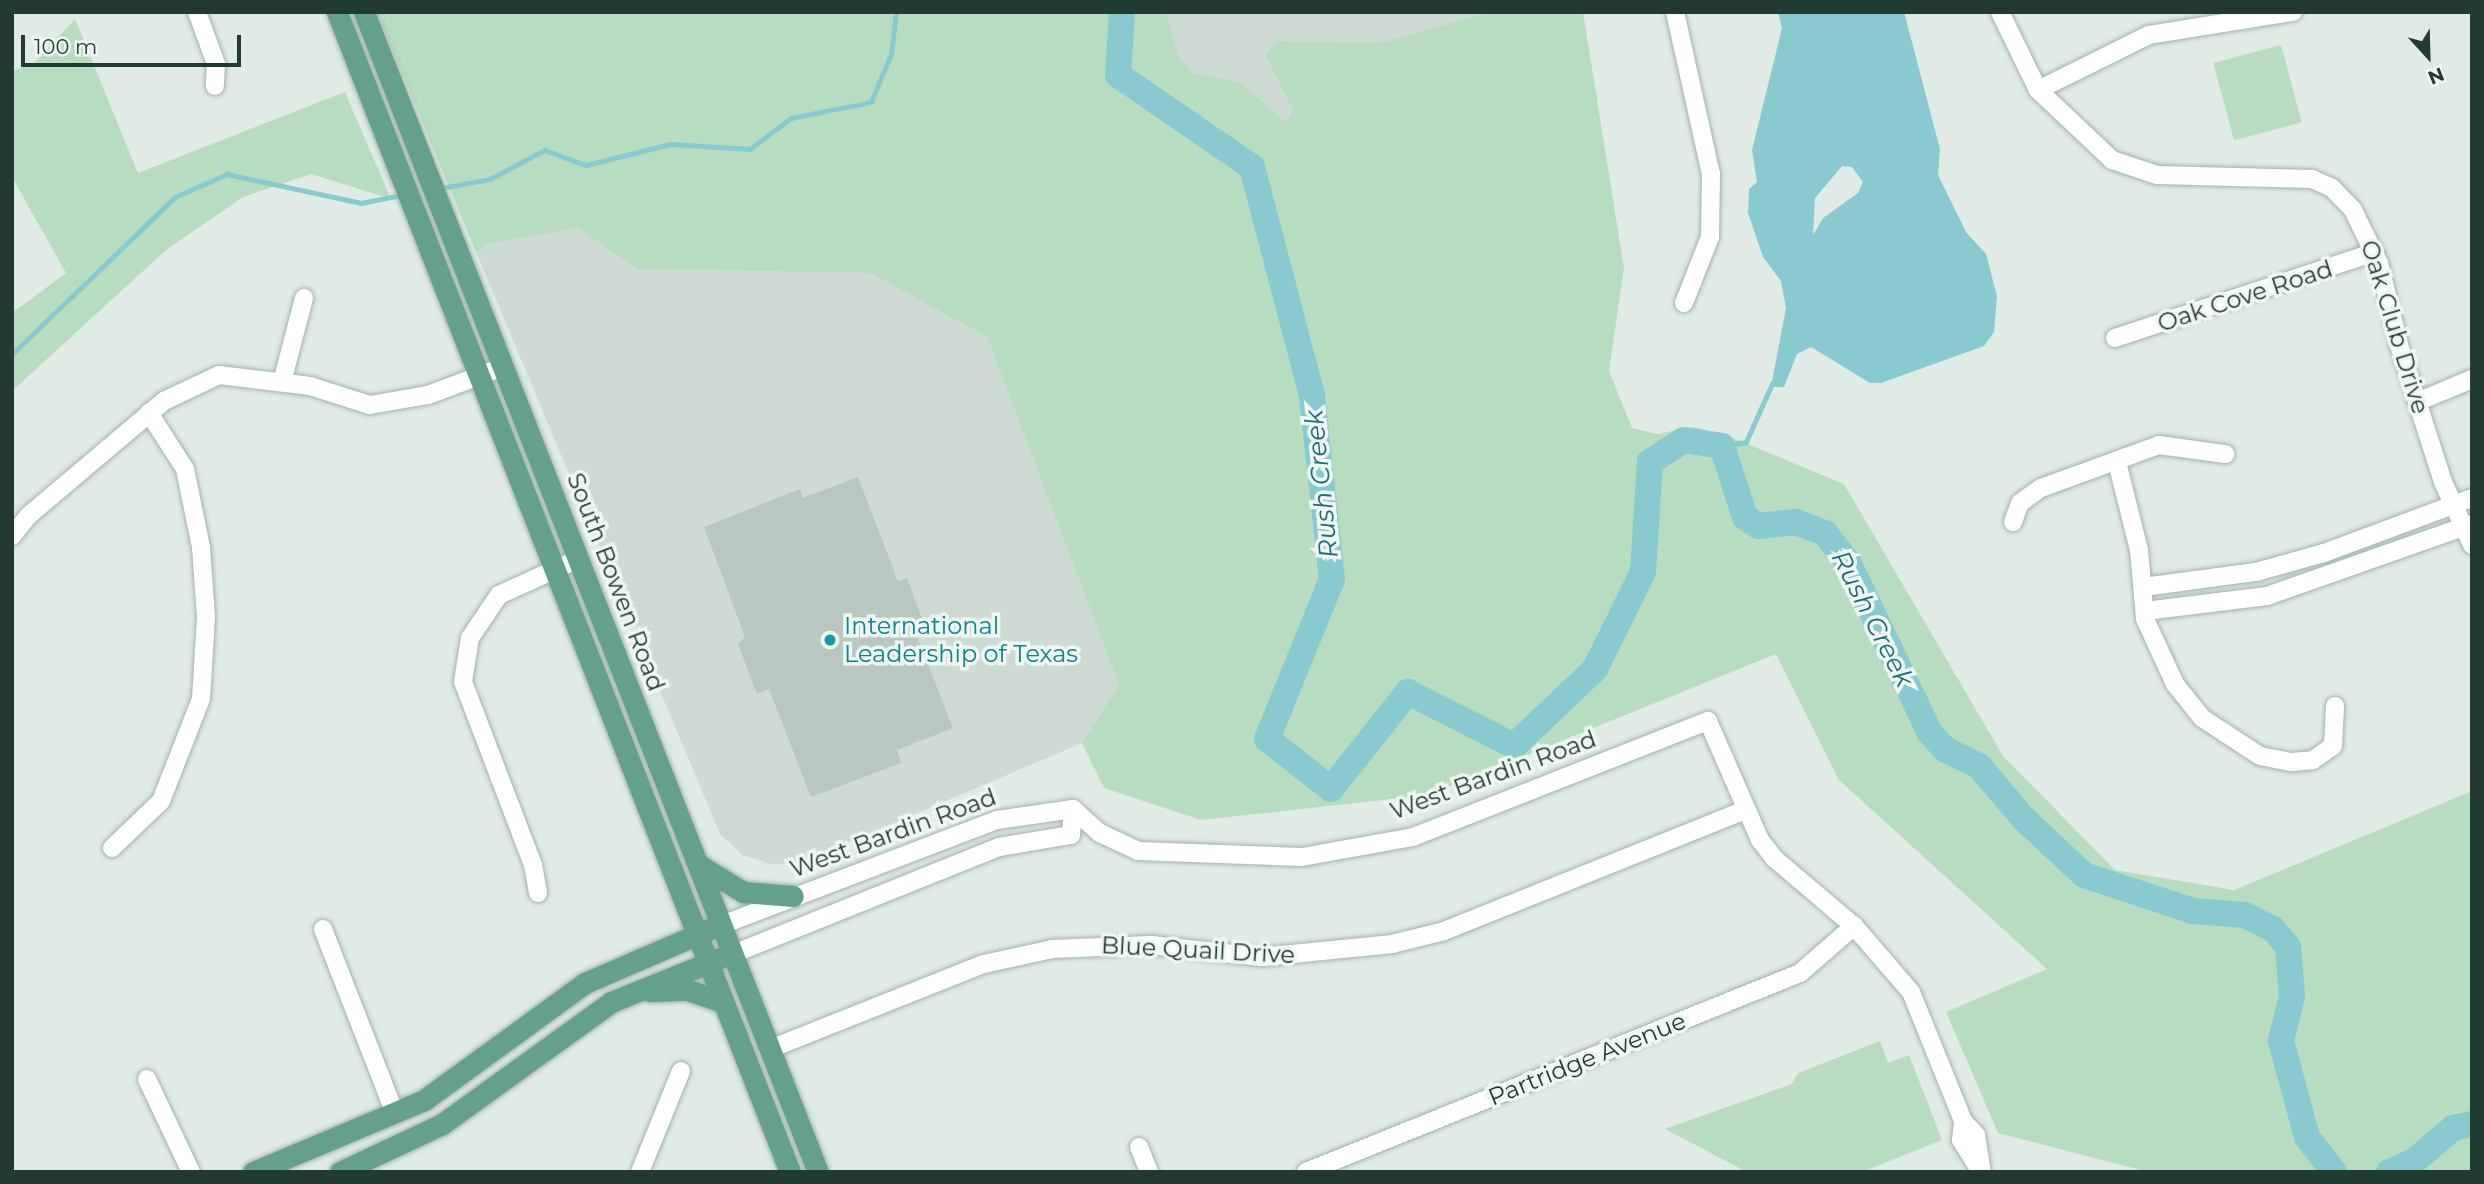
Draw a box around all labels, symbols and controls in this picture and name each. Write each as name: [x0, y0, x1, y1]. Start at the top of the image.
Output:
scale bar: [24, 21, 245, 65]
north arrow: [2393, 21, 2463, 91]
text: 100 m: [34, 34, 97, 59]
text: N: [2425, 62, 2447, 89]
street label: Oak Club Drive: [2355, 237, 2435, 417]
street label: Oak Cove Road: [2154, 254, 2336, 338]
water label: Rush Creek: [1299, 408, 1345, 560]
street label: South Bowen Road: [561, 469, 671, 695]
water label: Rush Creek: [1824, 546, 1920, 692]
place label: International Leadership of Texas: [844, 612, 1078, 668]
marker: International Leadership of Texas: [822, 632, 838, 648]
street label: West Bardin Road: [1386, 724, 1600, 826]
street label: West Bardin Road: [786, 782, 1000, 884]
street label: Blue Quail Drive: [1100, 931, 1296, 969]
street label: Partridge Avenue: [1484, 1006, 1690, 1112]

